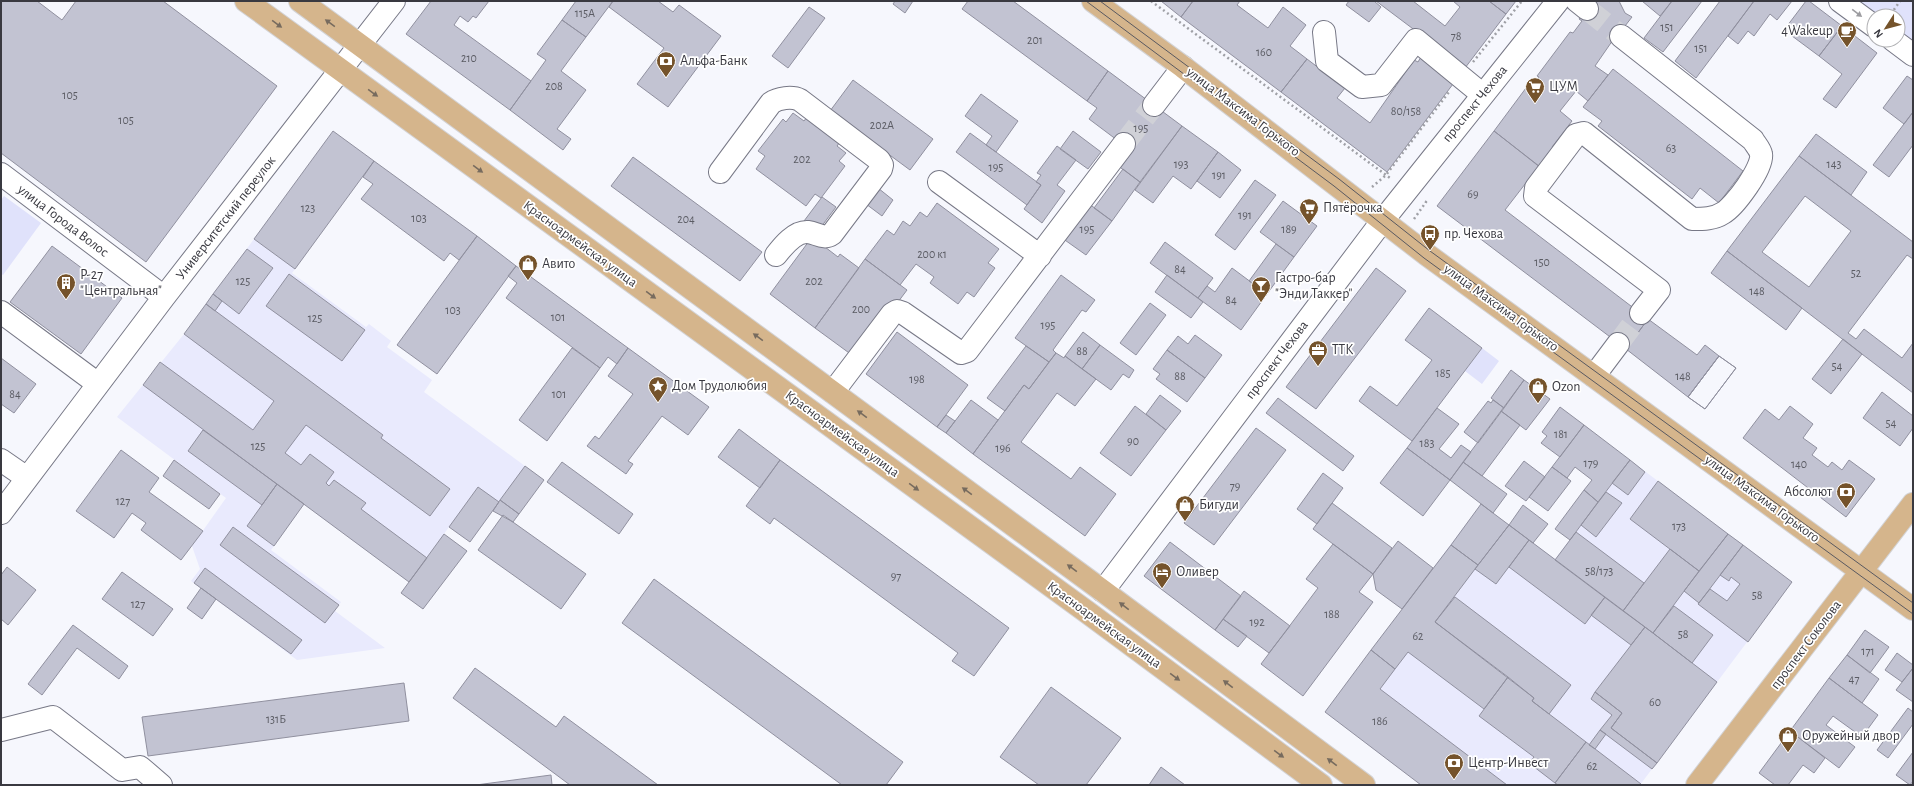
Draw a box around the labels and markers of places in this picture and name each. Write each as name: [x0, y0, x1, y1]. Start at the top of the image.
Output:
cafe icon: 4Wakeup: [1836, 20, 1858, 48]
place label: 4Wakeup: [1781, 24, 1833, 38]
bank icon: Альфа-Банк: [655, 50, 677, 78]
place label: Альфа-Банк: [680, 54, 748, 68]
supermarket icon: ЦУМ: [1524, 76, 1546, 104]
place label: ЦУМ: [1549, 80, 1578, 94]
supermarket icon: Пятёрочка: [1298, 197, 1320, 225]
place label: Пятёрочка: [1323, 201, 1383, 215]
bus stop icon: пр. Чехова: [1419, 223, 1441, 251]
place label: пр. Чехова: [1444, 227, 1504, 241]
shop icon: Авито: [517, 253, 539, 281]
place label: Авито: [542, 257, 576, 271]
place label: Р-27 "Центральная": [80, 268, 162, 298]
place label: Гастро-бар "Энди Таккер": [1275, 271, 1353, 301]
building icon: Р-27 "Центральная": [55, 272, 77, 300]
bar icon: Гастро-бар "Энди Таккер": [1250, 275, 1272, 303]
office icon: ТТК: [1307, 339, 1329, 367]
place label: ТТК: [1332, 343, 1353, 357]
place icon: Дом Трудолюбия: [647, 375, 669, 403]
shop icon: Ozon: [1527, 376, 1549, 404]
place label: Дом Трудолюбия: [672, 379, 767, 393]
place label: Ozon: [1552, 380, 1580, 394]
bank icon: Абсолют: [1835, 481, 1857, 509]
place label: Абсолют: [1784, 485, 1833, 499]
shop icon: Бигуди: [1174, 494, 1196, 522]
place label: Бигуди: [1199, 498, 1239, 512]
hotel icon: Оливер: [1151, 561, 1173, 589]
place label: Оливер: [1176, 565, 1219, 579]
shop icon: Оружейный двор: [1777, 725, 1799, 753]
place label: Оружейный двор: [1802, 729, 1900, 743]
bank icon: Центр-Инвест: [1443, 752, 1465, 780]
place label: Центр-Инвест: [1468, 756, 1549, 770]

